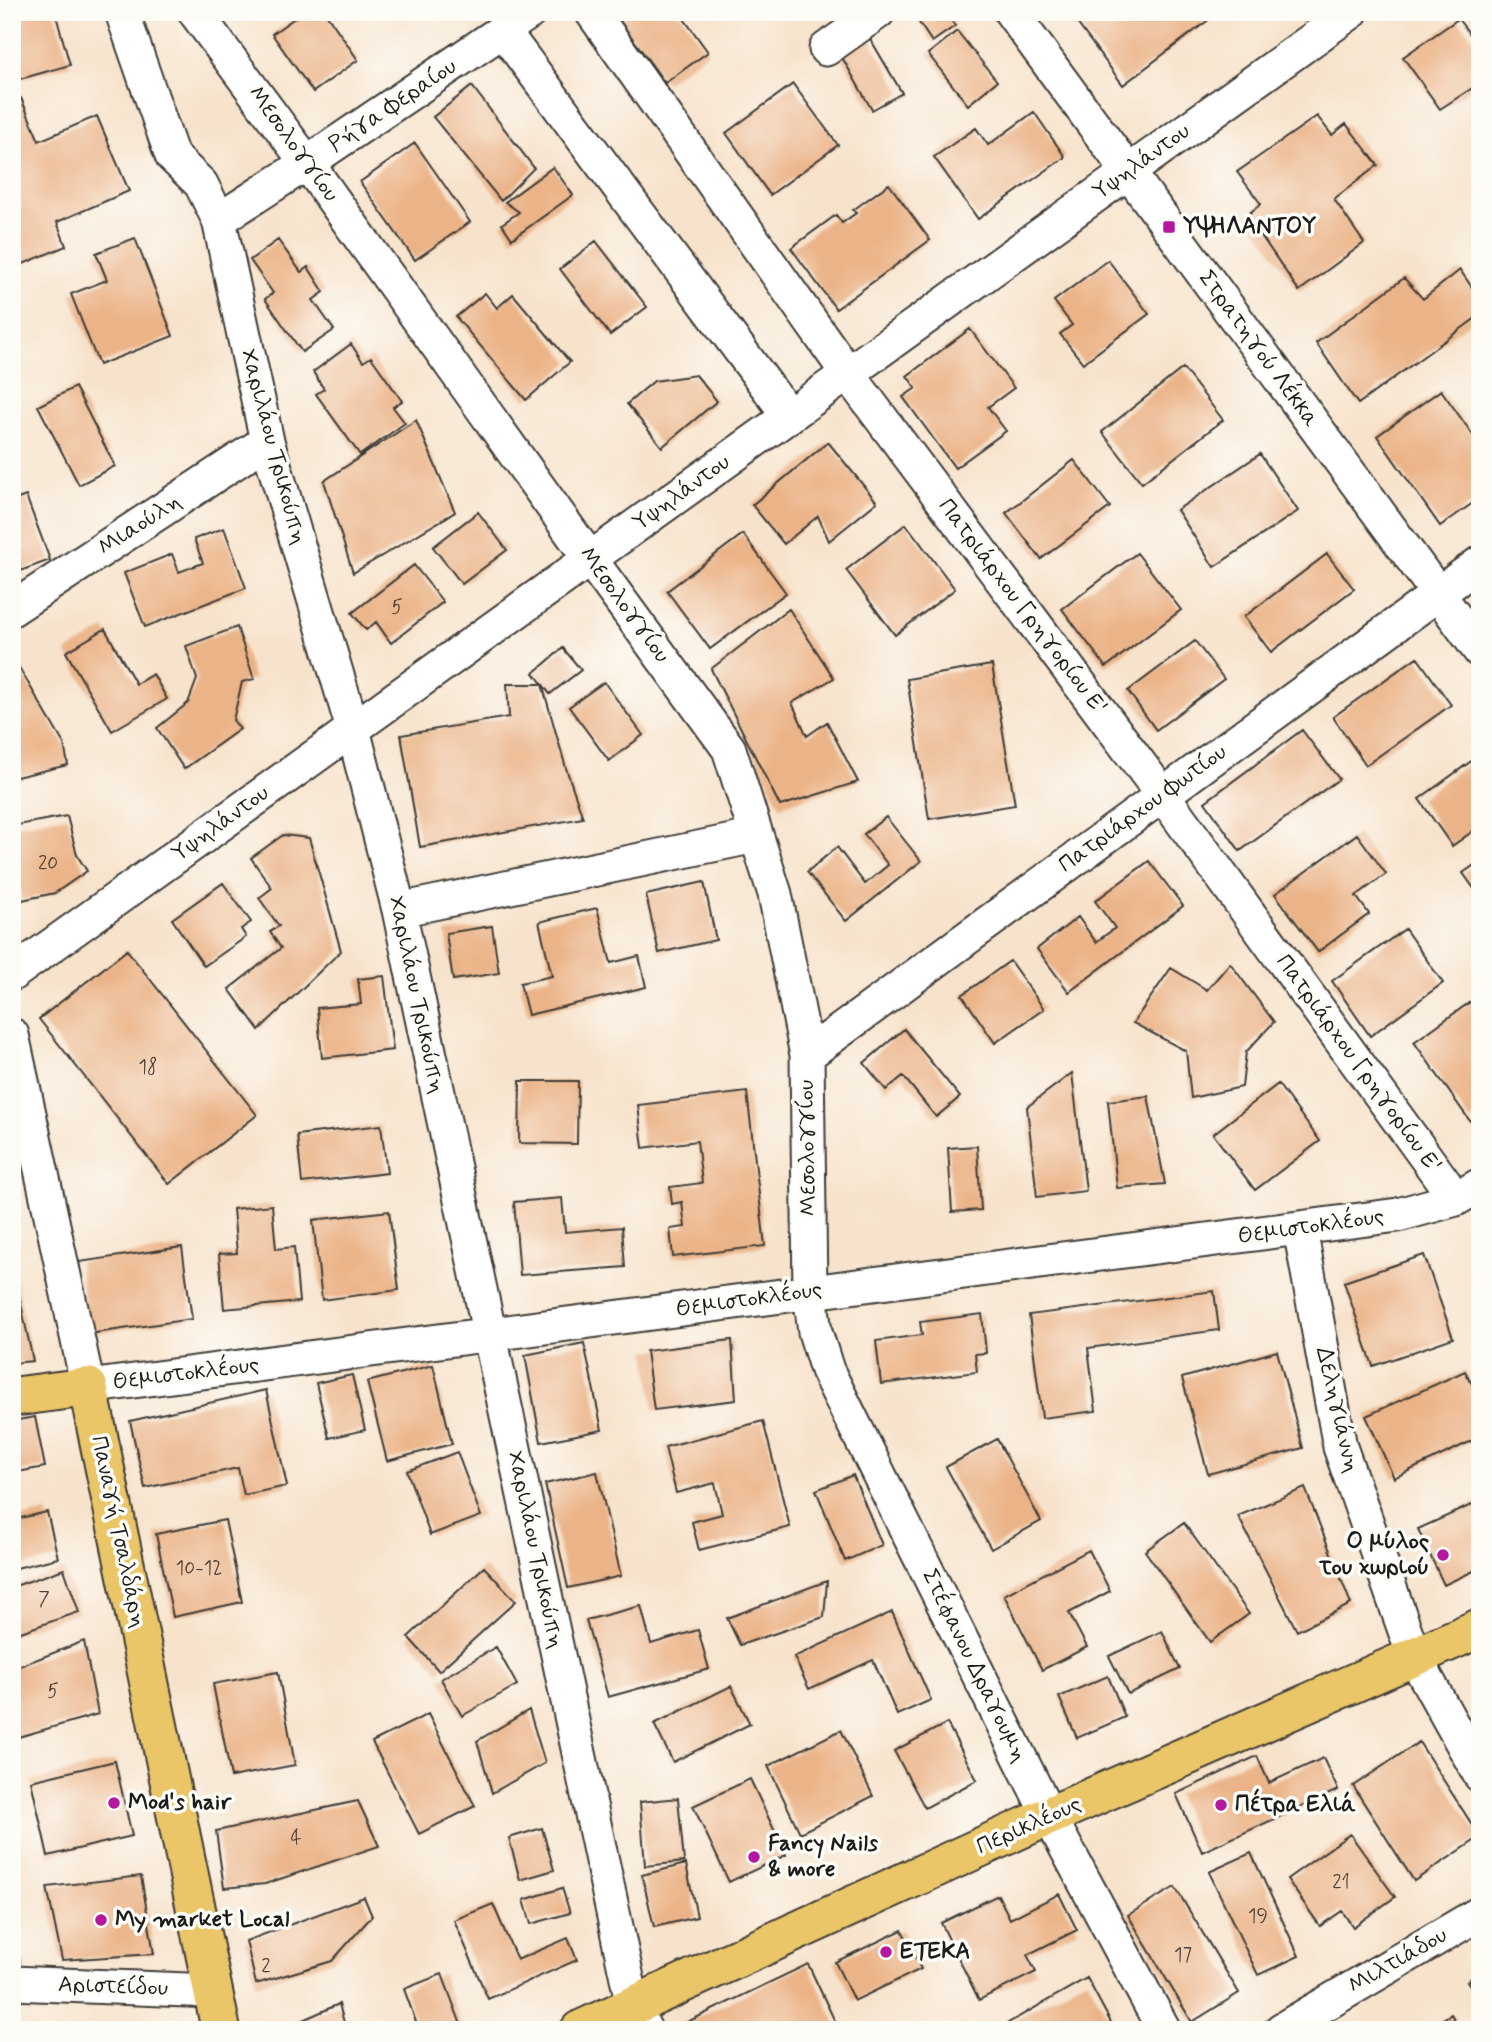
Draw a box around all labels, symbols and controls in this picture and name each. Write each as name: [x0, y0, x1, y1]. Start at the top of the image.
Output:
street label: Ρήγα Φεραίου: [323, 52, 463, 160]
street label: Μεσολογγίου: [241, 80, 345, 208]
street label: Υψηλάντου: [1087, 117, 1197, 207]
place label: ΥΨΗΛΑΝΤΟΥ: [1183, 212, 1316, 242]
marker: ΥΨΗΛΑΝΤΟΥ: [1161, 219, 1177, 235]
street label: Στρατηγού Λέκκα: [1191, 263, 1327, 433]
street label: Χαριλάου Τρικούπη: [232, 346, 314, 548]
street label: Υψηλάντου: [627, 448, 737, 538]
street label: Μιαούλη: [93, 487, 187, 563]
street label: Πατριάρχου Γρηγορίου Ε': [931, 493, 1113, 721]
street label: Μεσολογγίου: [572, 541, 676, 669]
house number: 5: [391, 595, 403, 620]
street label: Πατριάρχου Φωτίου: [1053, 738, 1233, 880]
street label: Υψηλάντου: [166, 779, 276, 869]
house number: 20: [38, 851, 58, 876]
street label: Χαριλάου Τρικούπη: [380, 893, 452, 1097]
street label: Πατριάρχου Γρηγορίου Ε': [1269, 949, 1447, 1179]
house number: 18: [139, 1055, 157, 1080]
street label: Μεσολογγίου: [792, 1079, 824, 1217]
street label: Θεμιστοκλέους: [1236, 1200, 1386, 1252]
street label: Θεμιστοκλέους: [674, 1273, 824, 1325]
street label: Δεληγιάννη: [1308, 1344, 1366, 1476]
street label: Θεμιστοκλέους: [111, 1348, 261, 1398]
street label: Παναγή Τσαλδάρη: [83, 1433, 153, 1631]
street label: Χαριλάου Τρικούπη: [499, 1448, 571, 1652]
place label: Ο μύλος του χωριού: [1318, 1527, 1429, 1583]
marker: Ο μύλος του χωριού: [1435, 1547, 1451, 1563]
house number: 10-12: [176, 1556, 222, 1581]
street label: Στέφανου Δραγουμη: [914, 1564, 1036, 1768]
house number: 7: [38, 1587, 50, 1612]
house number: 5: [47, 1679, 59, 1704]
place label: Mod's hair: [128, 1788, 233, 1818]
street label: Περικλέους: [971, 1788, 1086, 1862]
place label: Πέτρα Ελιά: [1235, 1788, 1356, 1820]
marker: Mod's hair: [106, 1795, 122, 1811]
marker: Πέτρα Ελιά: [1213, 1797, 1229, 1813]
house number: 4: [290, 1826, 302, 1851]
place label: Fancy Nails & more: [768, 1829, 879, 1885]
marker: Fancy Nails & more: [746, 1849, 762, 1865]
house number: 21: [1332, 1870, 1350, 1895]
house number: 19: [1248, 1904, 1268, 1929]
place label: My market Local: [115, 1905, 290, 1935]
marker: My market Local: [93, 1912, 109, 1928]
street label: Μιλτιάδου: [1343, 1921, 1453, 2001]
place label: ΕΤΕΚΑ: [900, 1937, 970, 1967]
house number: 17: [1174, 1943, 1192, 1968]
marker: ΕΤΕΚΑ: [878, 1944, 894, 1960]
house number: 2: [261, 1954, 271, 1979]
street label: Αριστείδου: [57, 1970, 169, 2004]

